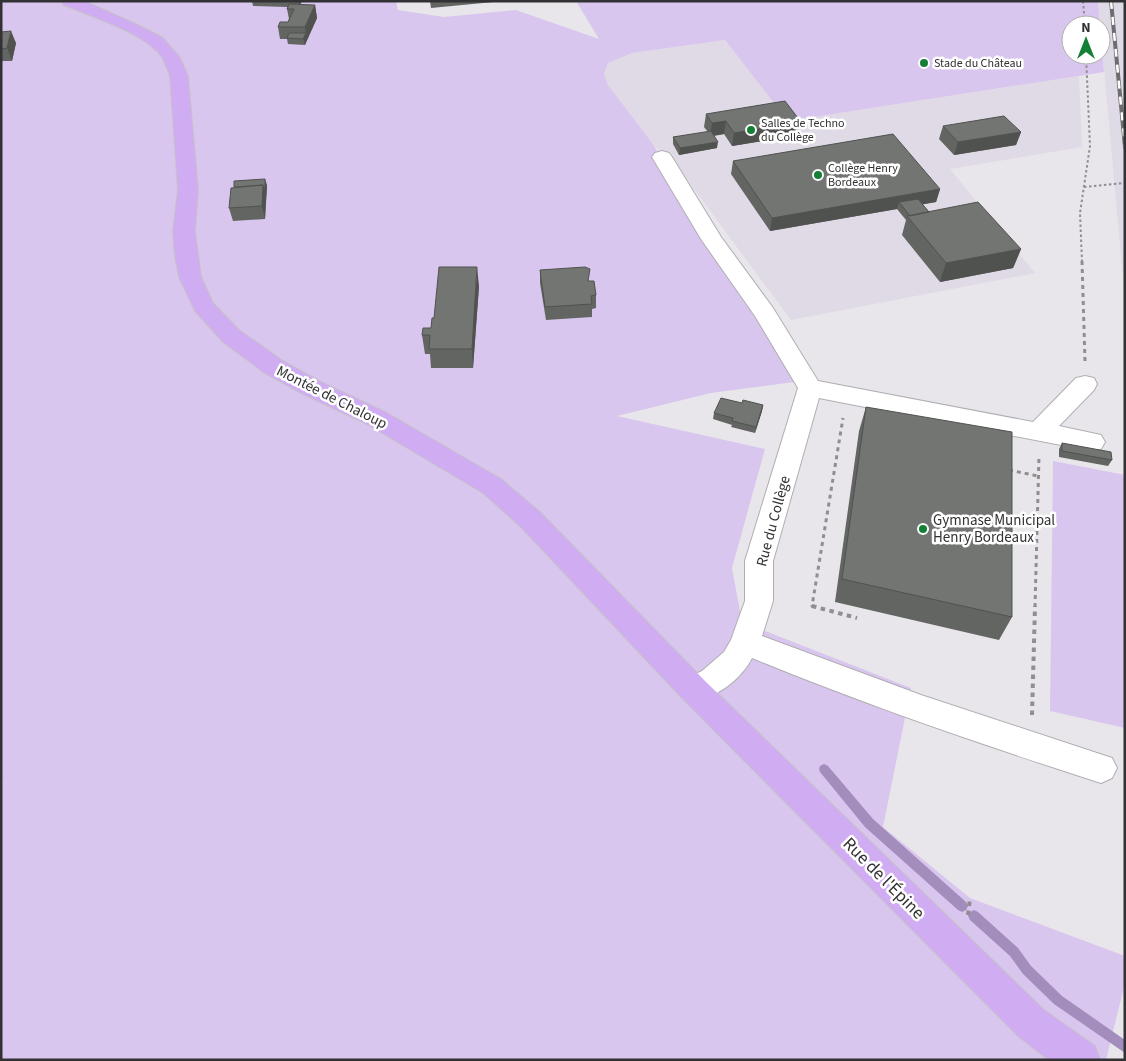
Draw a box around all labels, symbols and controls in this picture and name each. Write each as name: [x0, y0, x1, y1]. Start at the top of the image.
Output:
north arrow: [1061, 15, 1111, 65]
text: N: [1081, 18, 1091, 38]
place label: Stade du Château: [934, 55, 1022, 72]
marker: Stade du Château: [918, 57, 930, 69]
place label: Salles de Techno du Collège: [761, 115, 845, 146]
marker: Salles de Techno du Collège: [745, 124, 757, 136]
place label: Collège Henry Bordeaux: [828, 160, 898, 191]
marker: Collège Henry Bordeaux: [812, 169, 824, 181]
street label: Montée de Chaloup: [273, 361, 391, 434]
street label: Rue du Collège: [751, 473, 796, 569]
place label: Gymnase Municipal Henry Bordeaux: [933, 510, 1055, 548]
marker: Gymnase Municipal Henry Bordeaux: [917, 523, 929, 535]
street label: Rue de l'Épine: [837, 832, 930, 925]

